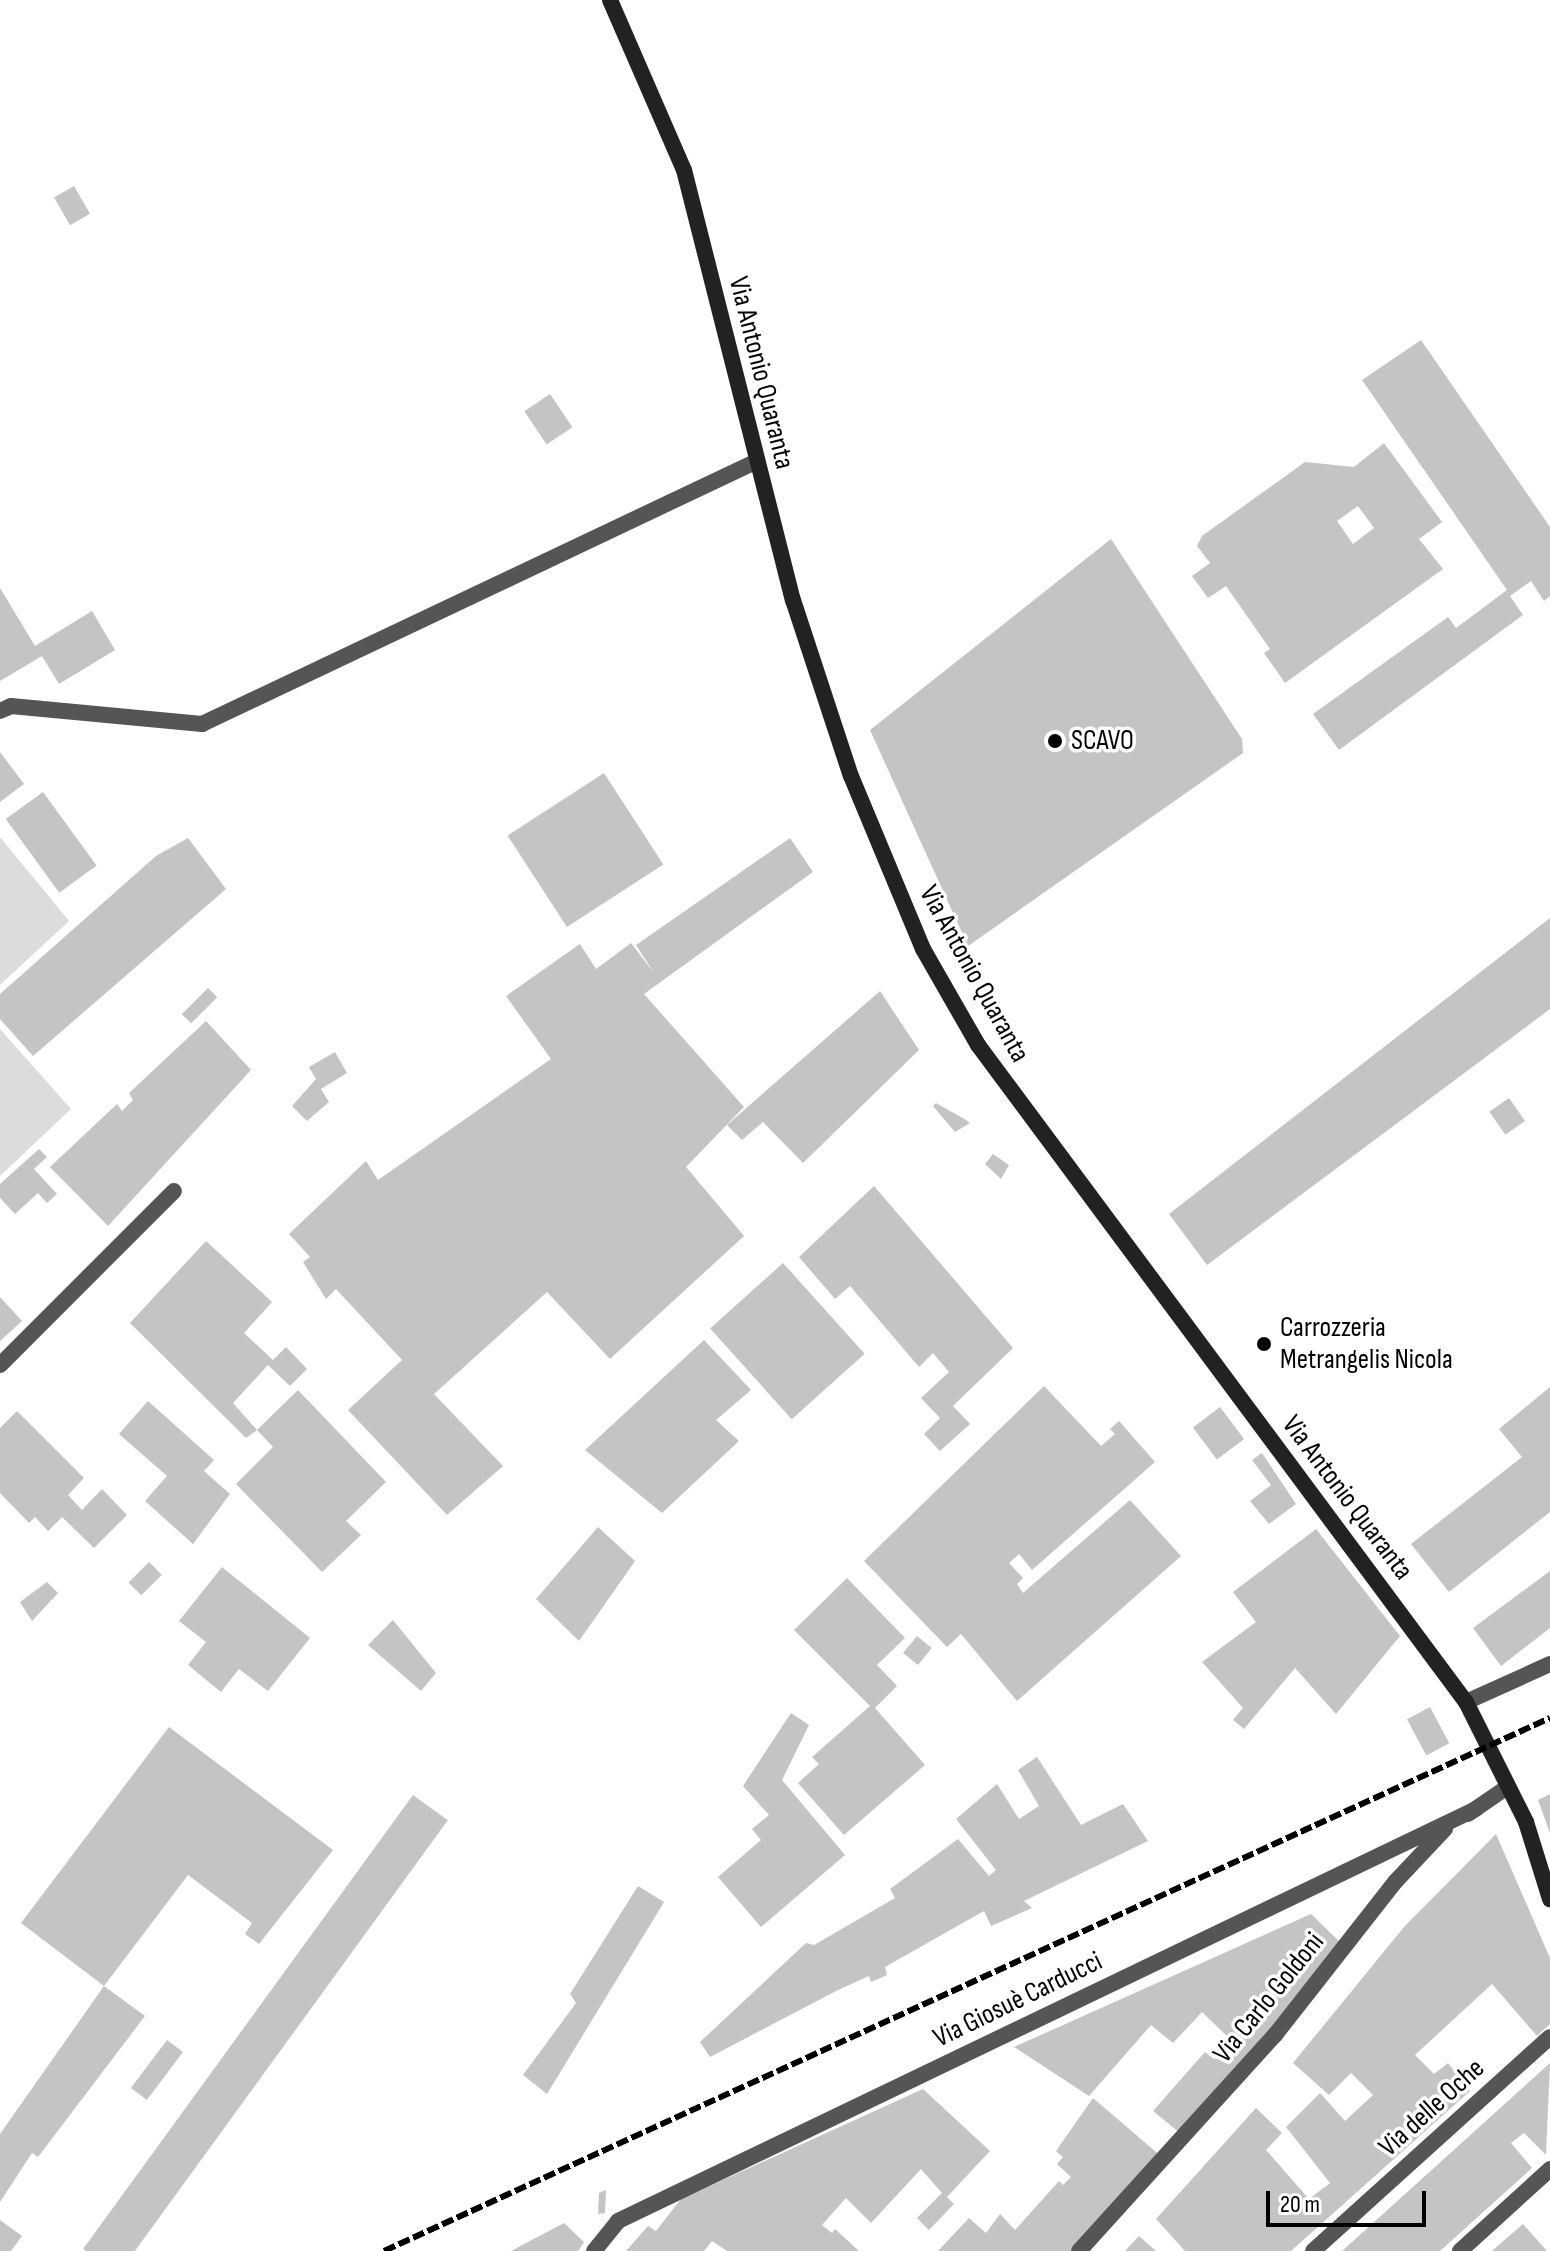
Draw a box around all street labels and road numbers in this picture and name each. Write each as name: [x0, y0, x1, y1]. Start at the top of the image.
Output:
street label: Via Antonio Quaranta: [721, 273, 801, 473]
street label: Via Antonio Quaranta: [912, 880, 1036, 1068]
street label: Via Antonio Quaranta: [1274, 1409, 1420, 1587]
street label: Via Carlo Goldoni: [1206, 1926, 1332, 2070]
street label: Via Giosuè Carducci: [928, 1945, 1108, 2055]
street label: Via delle Oche: [1372, 2052, 1492, 2164]

